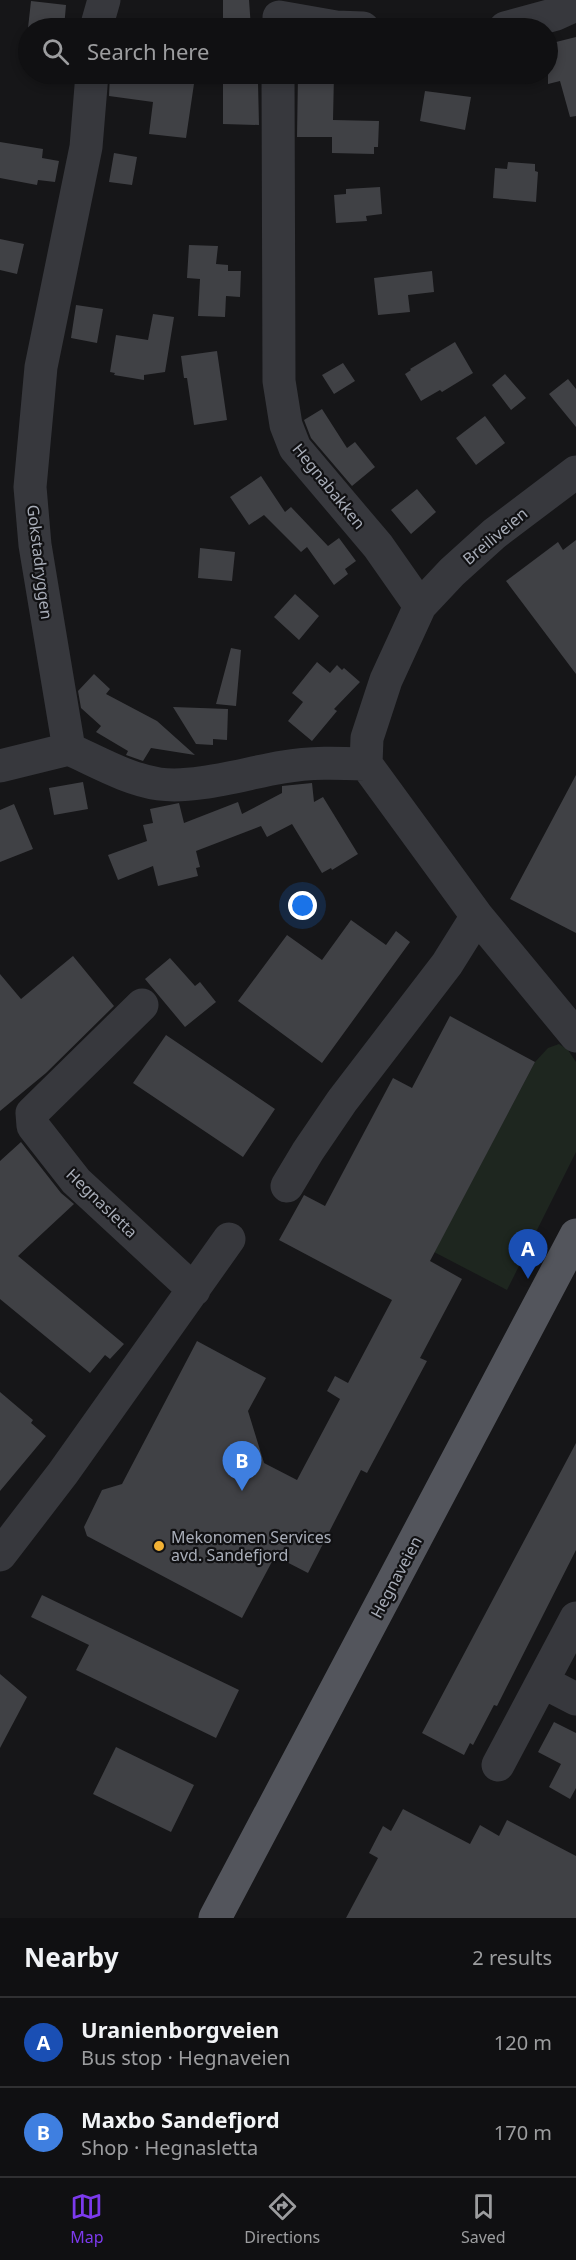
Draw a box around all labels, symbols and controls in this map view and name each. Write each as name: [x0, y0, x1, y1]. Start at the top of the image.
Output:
search box: [18, 18, 558, 84]
icon: search: [39, 35, 72, 68]
text: Search here: [87, 36, 209, 66]
street label: Hegnabakken: [288, 439, 370, 533]
street label: Breiliveien: [458, 502, 532, 570]
street label: Gokstadryggen: [22, 503, 58, 621]
your location: [288, 891, 317, 920]
street label: Hegnasletta: [62, 1164, 142, 1242]
pin: A: [508, 1230, 548, 1279]
pin: B: [222, 1442, 262, 1491]
place label: Mekonomen Services avd. Sandefjord: [171, 1526, 331, 1566]
street label: Hegnaveien: [365, 1532, 427, 1622]
marker: Mekonomen Services avd. Sandefjord: [152, 1539, 166, 1553]
text: Nearby: [24, 1939, 119, 1975]
text: 2 results: [472, 1944, 552, 1971]
text: Uranienborgveien: [81, 2014, 279, 2044]
text: A: [37, 2029, 50, 2056]
text: 120 m: [494, 2029, 552, 2056]
text: Bus stop · Hegnaveien: [81, 2044, 290, 2071]
text: Maxbo Sandefjord: [81, 2104, 280, 2134]
text: B: [37, 2119, 50, 2146]
text: 170 m: [494, 2119, 552, 2146]
text: Shop · Hegnasletta: [81, 2134, 258, 2161]
tab: Map: [70, 2190, 104, 2248]
tab: Directions: [244, 2190, 320, 2248]
tab: Saved: [461, 2190, 506, 2248]

